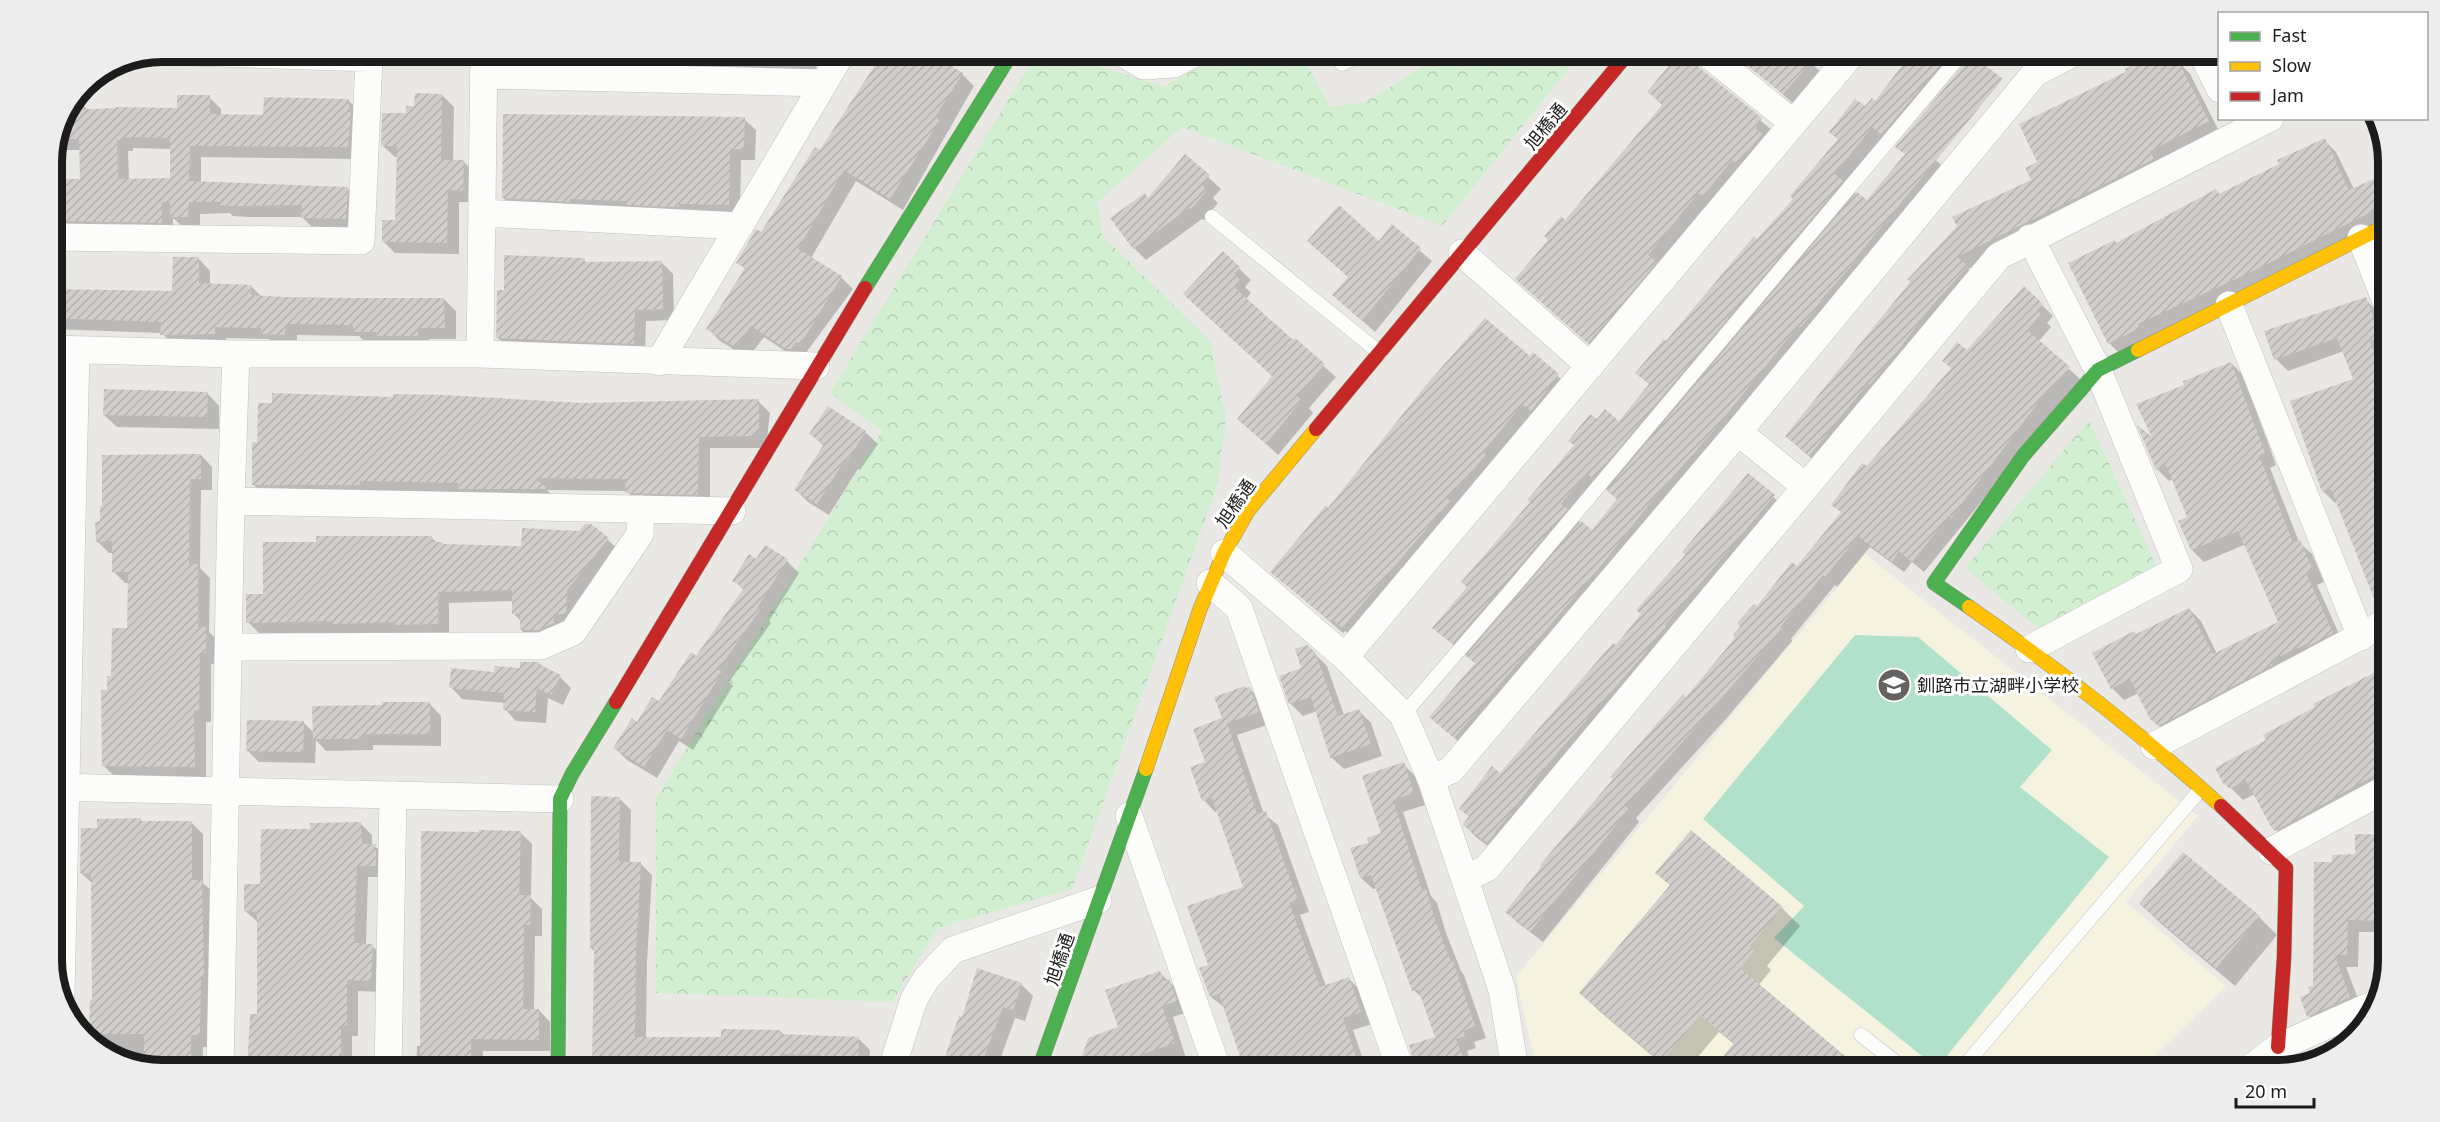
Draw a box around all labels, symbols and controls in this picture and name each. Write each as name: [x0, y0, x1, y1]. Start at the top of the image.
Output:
legend: [2218, 12, 2428, 120]
text: Fast: [2272, 23, 2307, 47]
text: Slow: [2272, 53, 2311, 77]
text: Jam: [2270, 83, 2304, 107]
street label: 旭橋通: [1518, 98, 1572, 154]
street label: 旭橋通: [1210, 474, 1260, 532]
school or university icon: 釧路市立湖畔小学校: [1876, 667, 1912, 703]
place label: 釧路市立湖畔小学校: [1917, 673, 2079, 697]
street label: 旭橋通: [1039, 930, 1079, 988]
scale bar: [2236, 1071, 2314, 1109]
text: 20 m: [2245, 1079, 2287, 1103]

